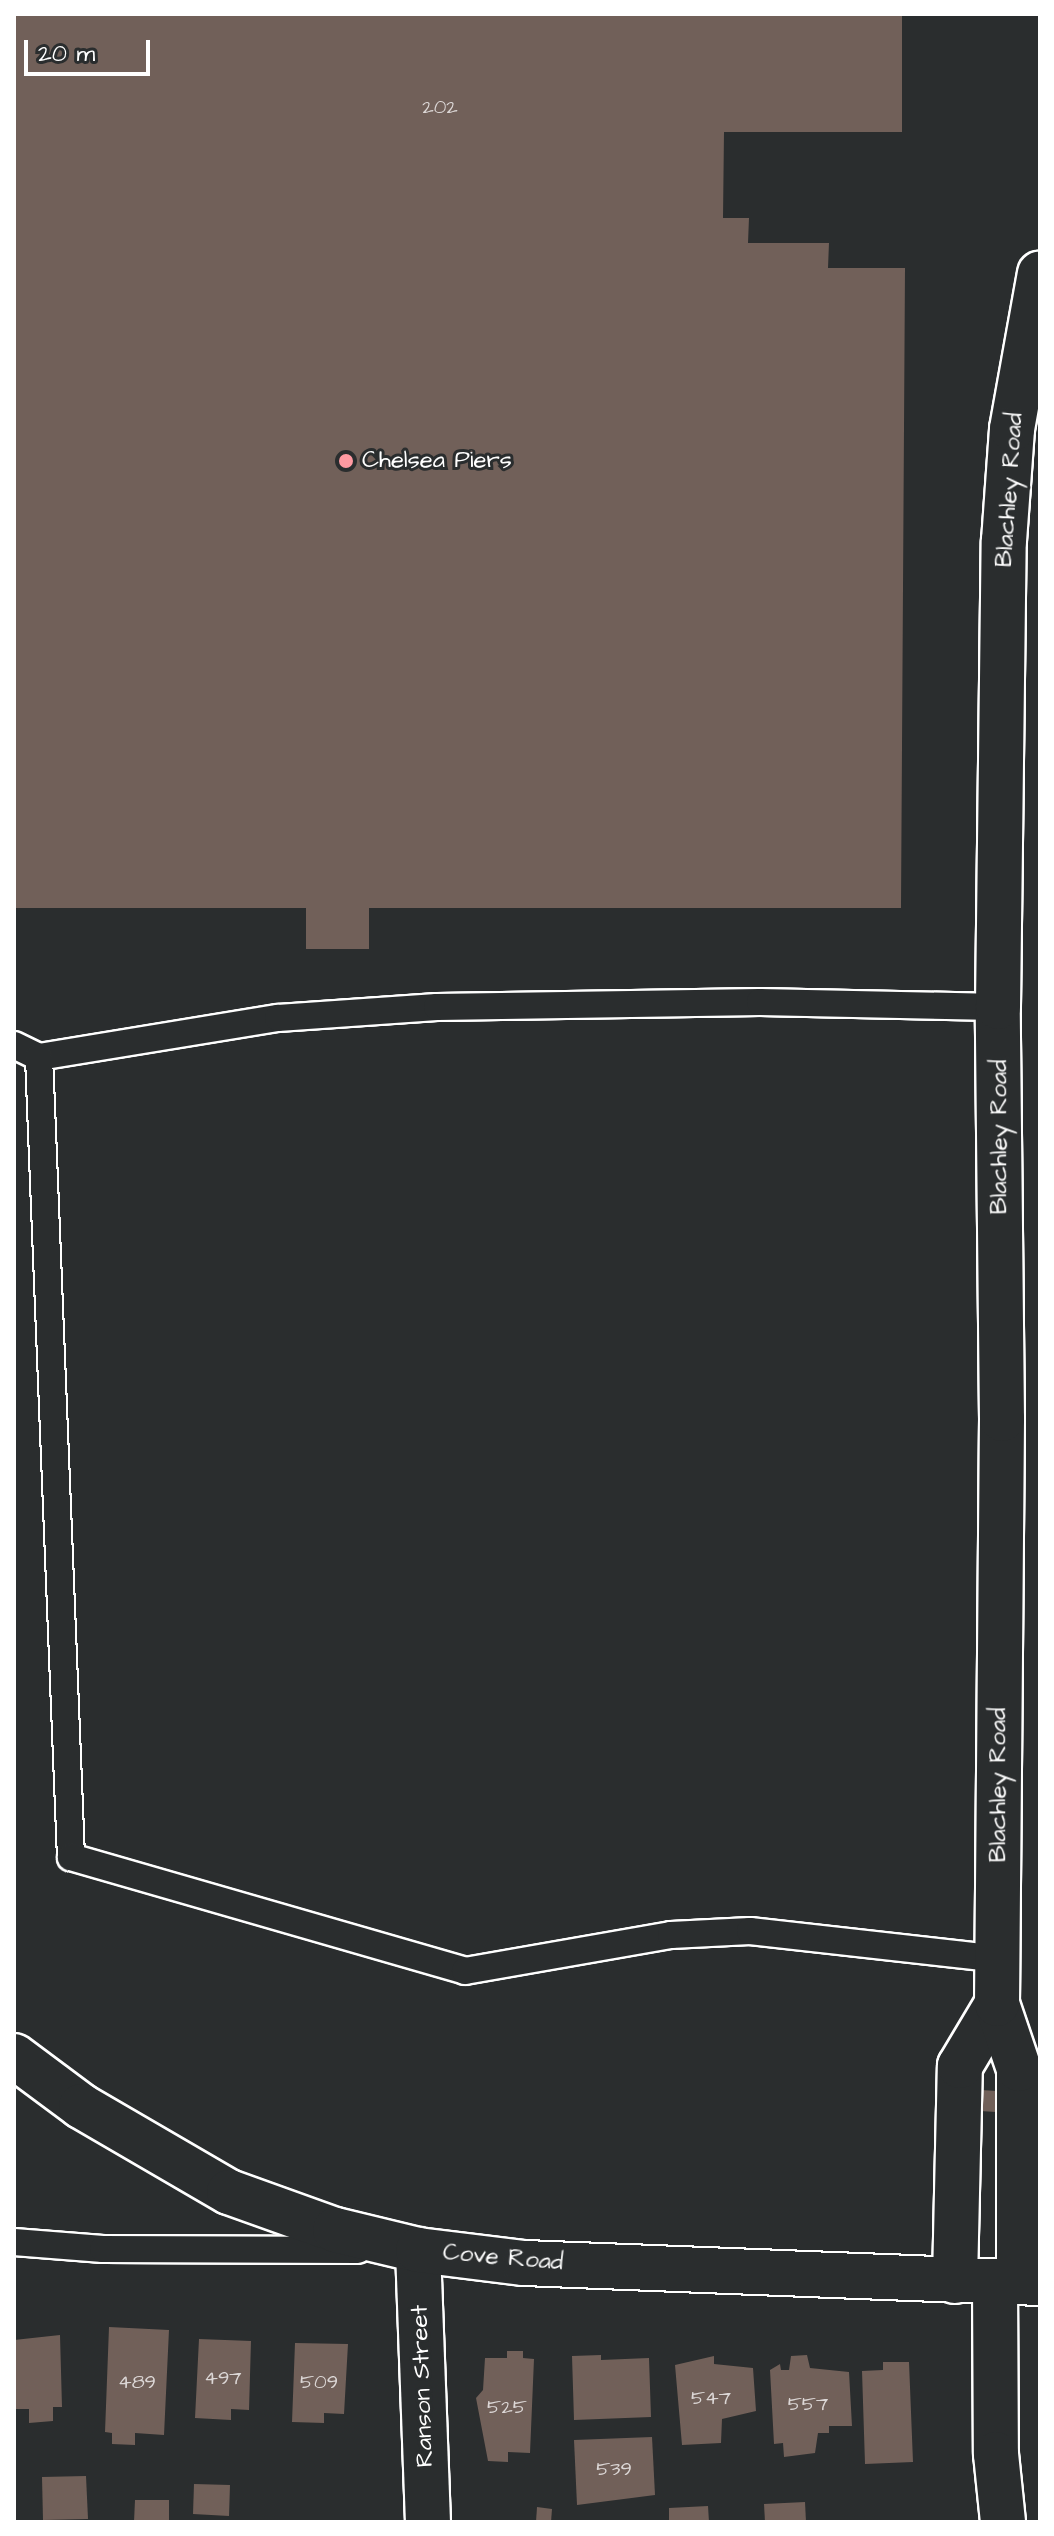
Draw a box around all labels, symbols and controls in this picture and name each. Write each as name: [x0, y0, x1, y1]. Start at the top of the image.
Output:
scale bar: [28, 24, 154, 74]
text: 20 m: [38, 37, 95, 71]
house number: 202: [422, 95, 458, 119]
street label: Blachley Road: [990, 412, 1030, 568]
place label: Chelsea Piers: [362, 447, 512, 475]
marker: Chelsea Piers: [337, 452, 355, 470]
street label: Blachley Road: [986, 1060, 1014, 1214]
street label: Blachley Road: [985, 1708, 1013, 1862]
street label: Cove Road: [442, 2238, 564, 2278]
street label: Ranson Street: [406, 2304, 440, 2468]
house number: 497: [204, 2366, 242, 2390]
house number: 489: [118, 2370, 156, 2394]
house number: 509: [300, 2370, 338, 2394]
house number: 547: [691, 2386, 731, 2410]
house number: 557: [788, 2392, 828, 2416]
house number: 525: [487, 2395, 527, 2419]
house number: 539: [596, 2457, 632, 2481]

